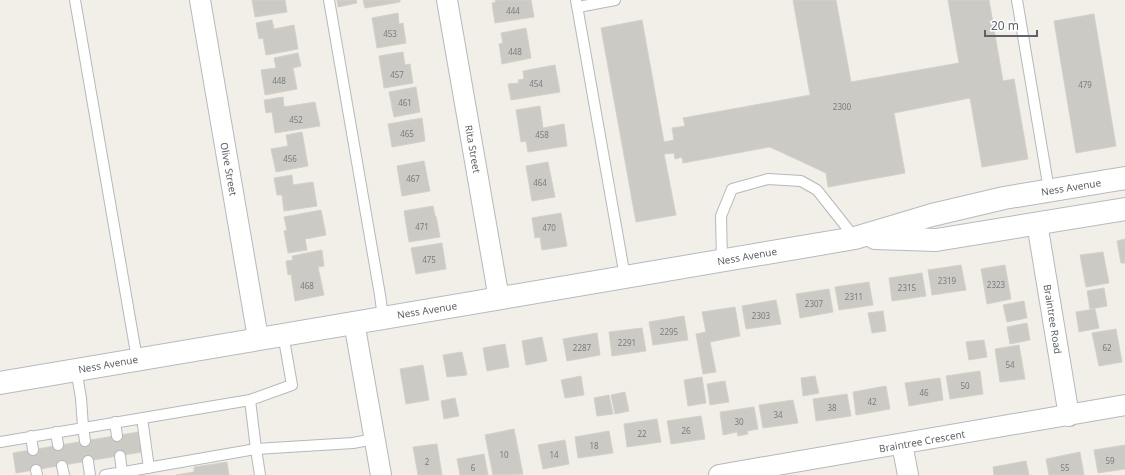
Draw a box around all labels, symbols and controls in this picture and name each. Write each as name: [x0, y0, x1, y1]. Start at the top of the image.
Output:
house number: 444: [506, 5, 520, 16]
scale bar: [985, 12, 1037, 38]
text: 20 m: [991, 17, 1019, 34]
house number: 453: [383, 28, 397, 39]
house number: 448: [508, 46, 522, 57]
house number: 457: [390, 69, 404, 80]
house number: 448: [272, 75, 286, 86]
house number: 454: [529, 78, 543, 89]
house number: 479: [1078, 79, 1092, 90]
house number: 461: [398, 97, 412, 108]
house number: 2300: [833, 101, 852, 112]
house number: 452: [289, 114, 303, 125]
street label: Rita Street: [462, 124, 484, 174]
house number: 465: [400, 128, 414, 139]
house number: 458: [535, 129, 549, 140]
street label: Olive Street: [217, 141, 241, 197]
house number: 456: [283, 153, 297, 164]
house number: 467: [406, 173, 420, 184]
street label: Ness Avenue: [1040, 175, 1102, 199]
house number: 464: [533, 177, 547, 188]
house number: 471: [415, 221, 429, 232]
house number: 470: [542, 222, 556, 233]
street label: Ness Avenue: [716, 244, 778, 268]
house number: 475: [422, 254, 436, 265]
house number: 2319: [938, 275, 957, 286]
house number: 2323: [987, 279, 1006, 290]
house number: 468: [300, 280, 314, 291]
house number: 2315: [898, 282, 917, 293]
street label: Braintree Road: [1041, 283, 1065, 355]
house number: 2311: [845, 291, 863, 302]
street label: Ness Avenue: [396, 298, 458, 322]
house number: 2307: [805, 298, 824, 309]
house number: 2303: [752, 310, 771, 321]
house number: 2295: [660, 326, 679, 337]
house number: 2291: [618, 337, 636, 348]
house number: 2287: [573, 342, 592, 353]
house number: 62: [1102, 342, 1112, 353]
street label: Ness Avenue: [77, 352, 139, 376]
house number: 54: [1005, 359, 1015, 370]
house number: 50: [960, 380, 970, 391]
house number: 46: [919, 387, 929, 398]
house number: 42: [867, 396, 877, 407]
house number: 38: [827, 402, 837, 413]
house number: 34: [773, 409, 783, 420]
house number: 30: [734, 416, 744, 427]
house number: 26: [681, 425, 691, 436]
street label: Braintree Crescent: [878, 426, 966, 455]
house number: 22: [637, 428, 647, 439]
house number: 18: [589, 440, 599, 451]
house number: 10: [499, 449, 509, 460]
house number: 14: [549, 449, 559, 460]
house number: 59: [1105, 455, 1115, 466]
house number: 2: [425, 456, 430, 467]
house number: 6: [471, 462, 476, 473]
house number: 55: [1060, 462, 1070, 473]

